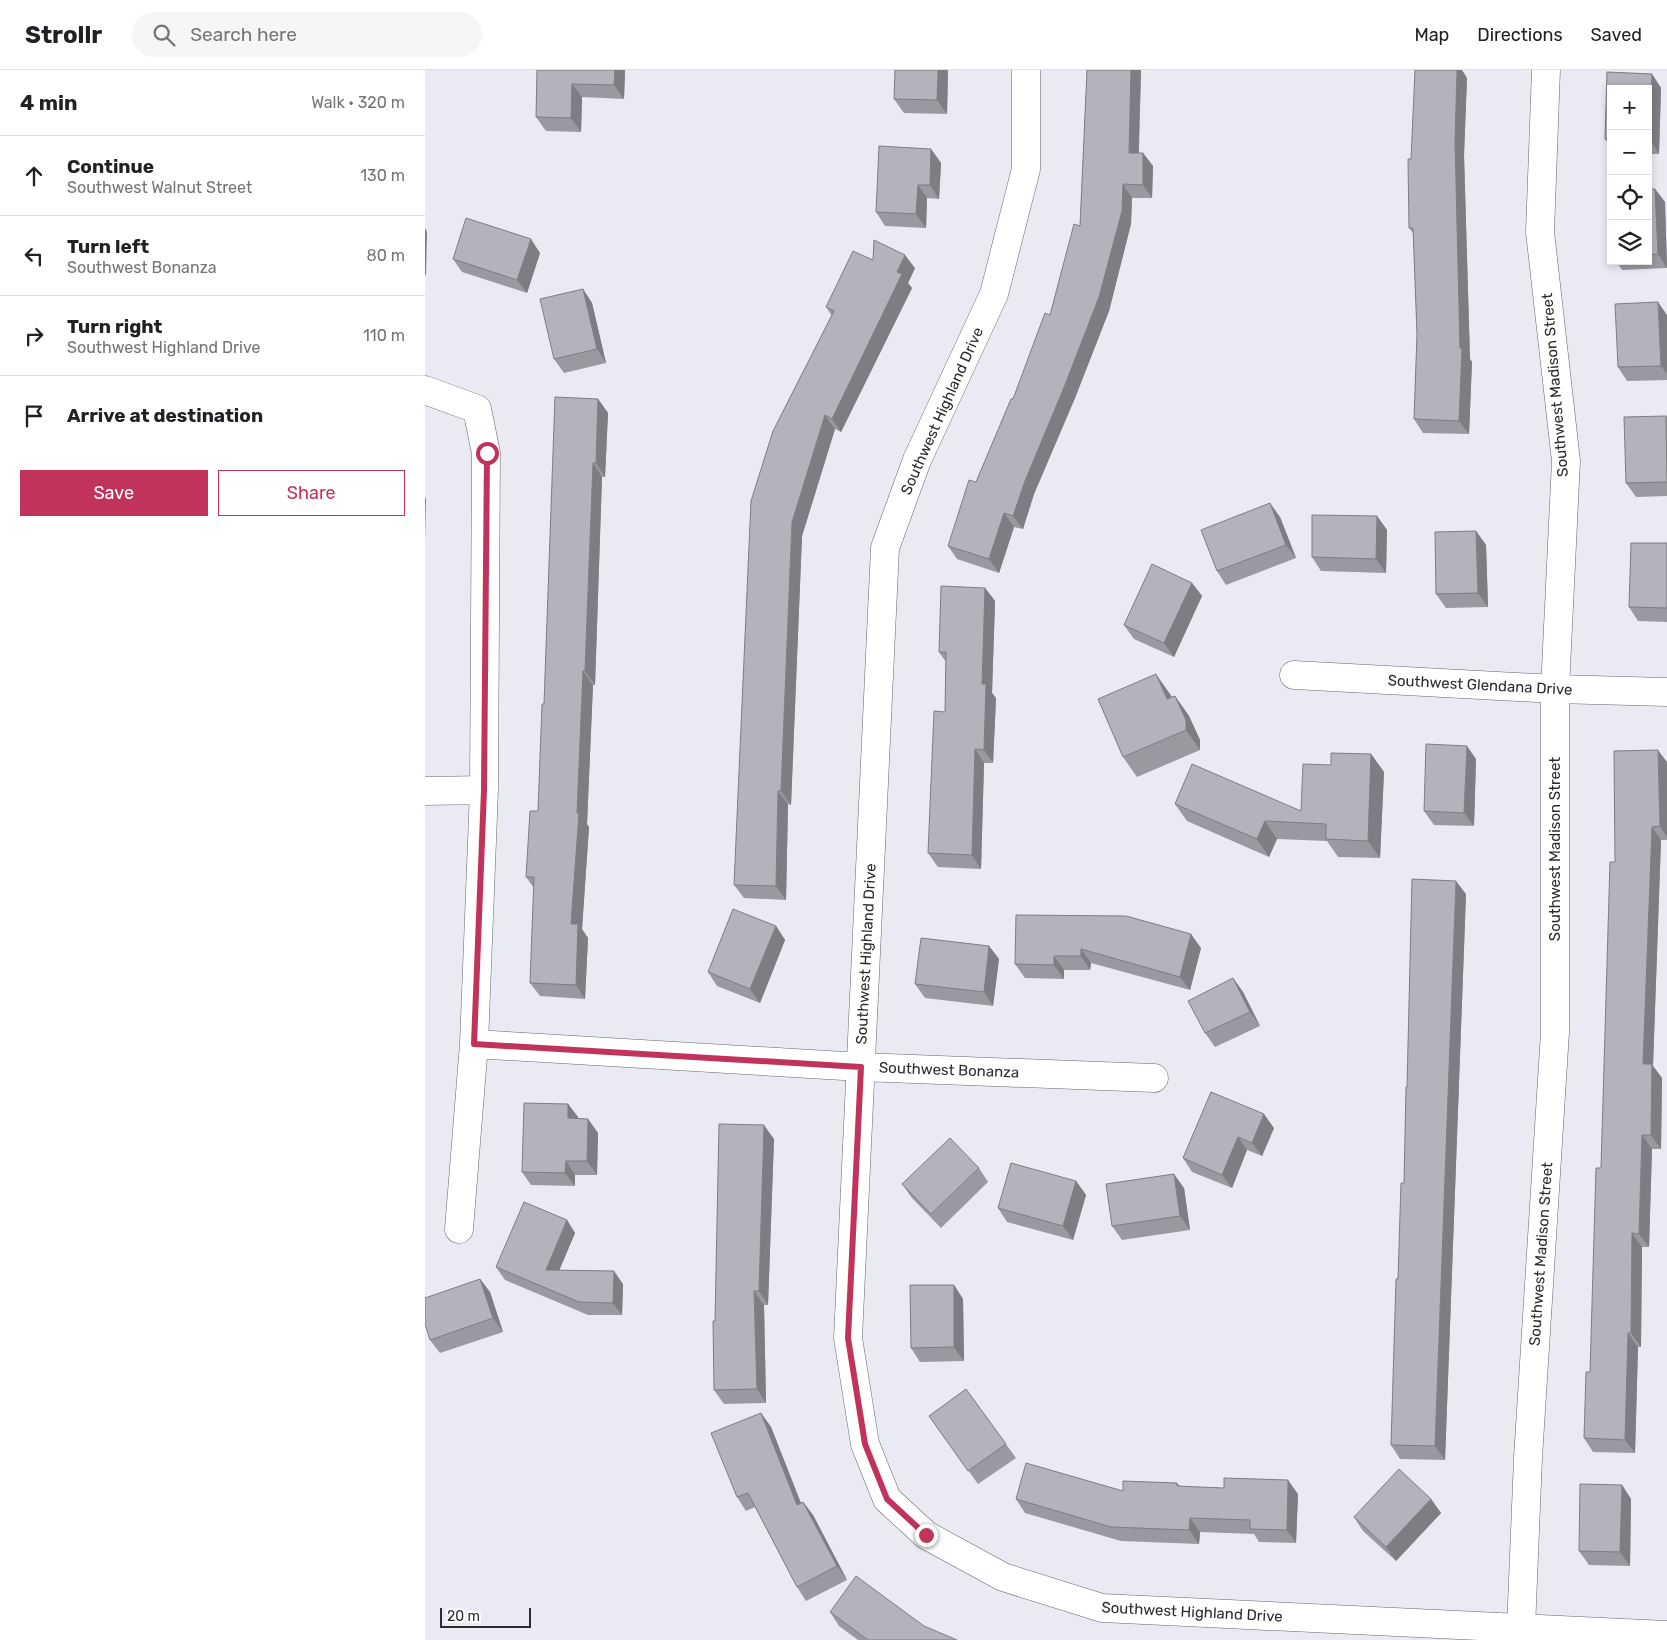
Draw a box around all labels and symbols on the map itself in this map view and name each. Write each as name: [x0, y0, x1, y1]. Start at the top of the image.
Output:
street label: Southwest Madison Street: [1538, 292, 1572, 478]
street label: Southwest Highland Drive: [897, 324, 987, 498]
route start: [476, 442, 499, 465]
street label: Southwest Glendana Drive: [1387, 671, 1573, 699]
street label: Southwest Madison Street: [1546, 757, 1564, 941]
street label: Southwest Highland Drive: [852, 863, 880, 1045]
street label: Southwest Bonanza: [879, 1059, 1019, 1081]
street label: Southwest Madison Street: [1526, 1161, 1556, 1347]
route end: [915, 1524, 938, 1547]
street label: Southwest Highland Drive: [1101, 1598, 1283, 1626]
scale bar: [440, 1605, 531, 1628]

